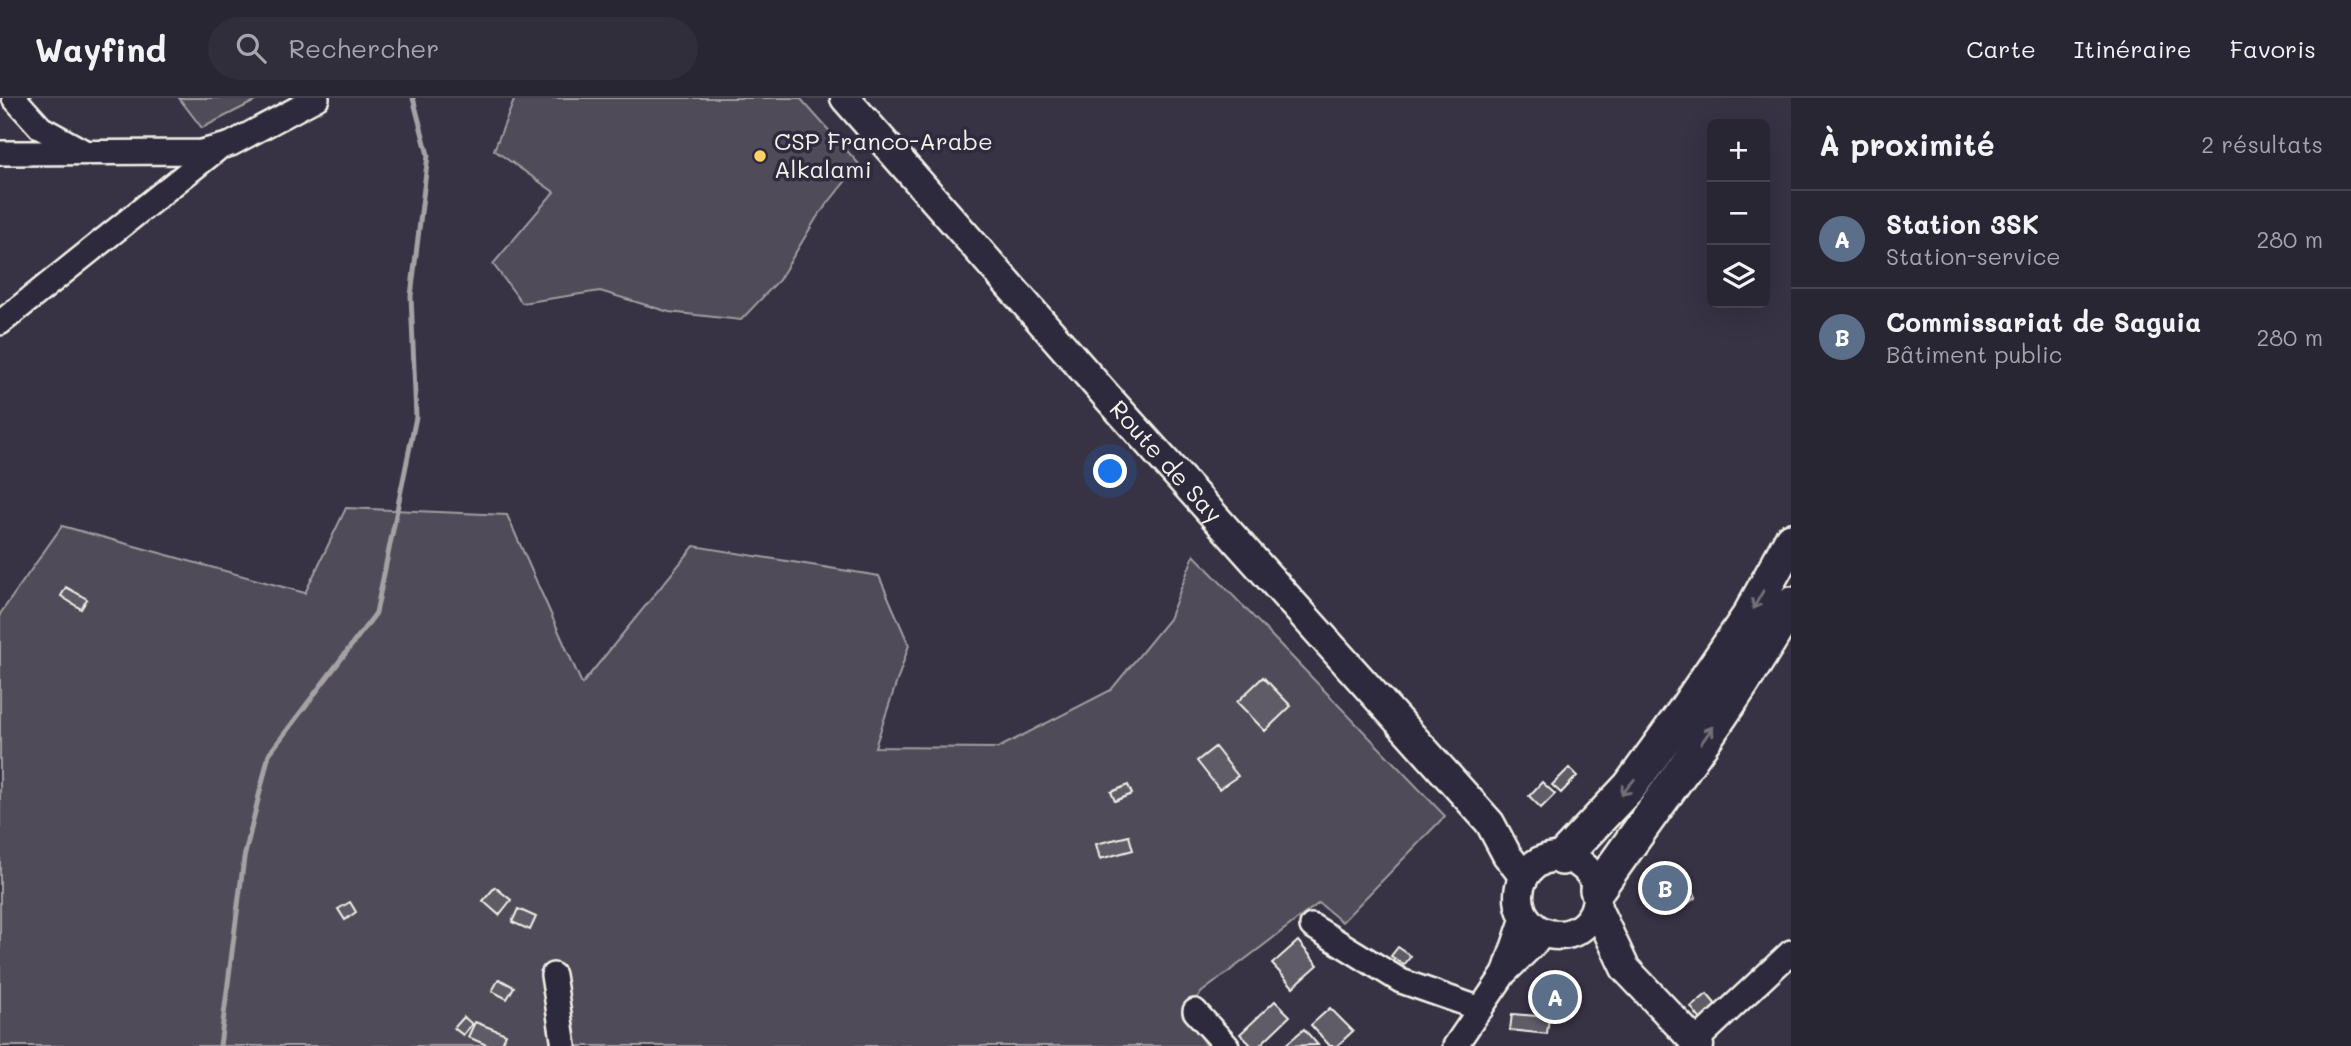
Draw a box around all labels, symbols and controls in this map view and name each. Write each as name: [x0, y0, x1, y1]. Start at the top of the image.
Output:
search box: [208, 17, 698, 80]
text: Wayfind: [35, 27, 166, 70]
icon: search: [232, 29, 270, 67]
text: Rechercher: [288, 31, 439, 65]
text: Carte: [1966, 33, 2036, 64]
text: Itinéraire: [2074, 33, 2192, 64]
text: Favoris: [2230, 33, 2316, 64]
map controls: [1707, 119, 1770, 308]
button: +: [1707, 119, 1770, 182]
text: À proximité: [1819, 124, 1995, 164]
place label: CSP Franco-Arabe Alkalami: [774, 125, 993, 184]
text: 2 résultats: [2201, 129, 2323, 159]
marker: CSP Franco-Arabe Alkalami: [752, 148, 768, 164]
button: −: [1707, 182, 1770, 245]
text: Station 3SK: [1886, 207, 2039, 241]
text: A: [1834, 224, 1850, 254]
text: 280 m: [2256, 224, 2323, 254]
text: Station-service: [1886, 241, 2061, 271]
button: layers: [1707, 245, 1770, 308]
text: Commissariat de Saguia: [1886, 305, 2201, 339]
text: B: [1834, 322, 1850, 352]
text: 280 m: [2256, 322, 2323, 352]
text: Bâtiment public: [1886, 339, 2062, 369]
street label: Route de Say: [1104, 393, 1230, 529]
your location: [1093, 454, 1127, 488]
one-way arrow: [1751, 589, 1764, 610]
one-way arrow: [1700, 726, 1714, 745]
one-way arrow: [1620, 777, 1636, 795]
pin: B: [1642, 862, 1688, 914]
pin: A: [1532, 971, 1578, 1023]

